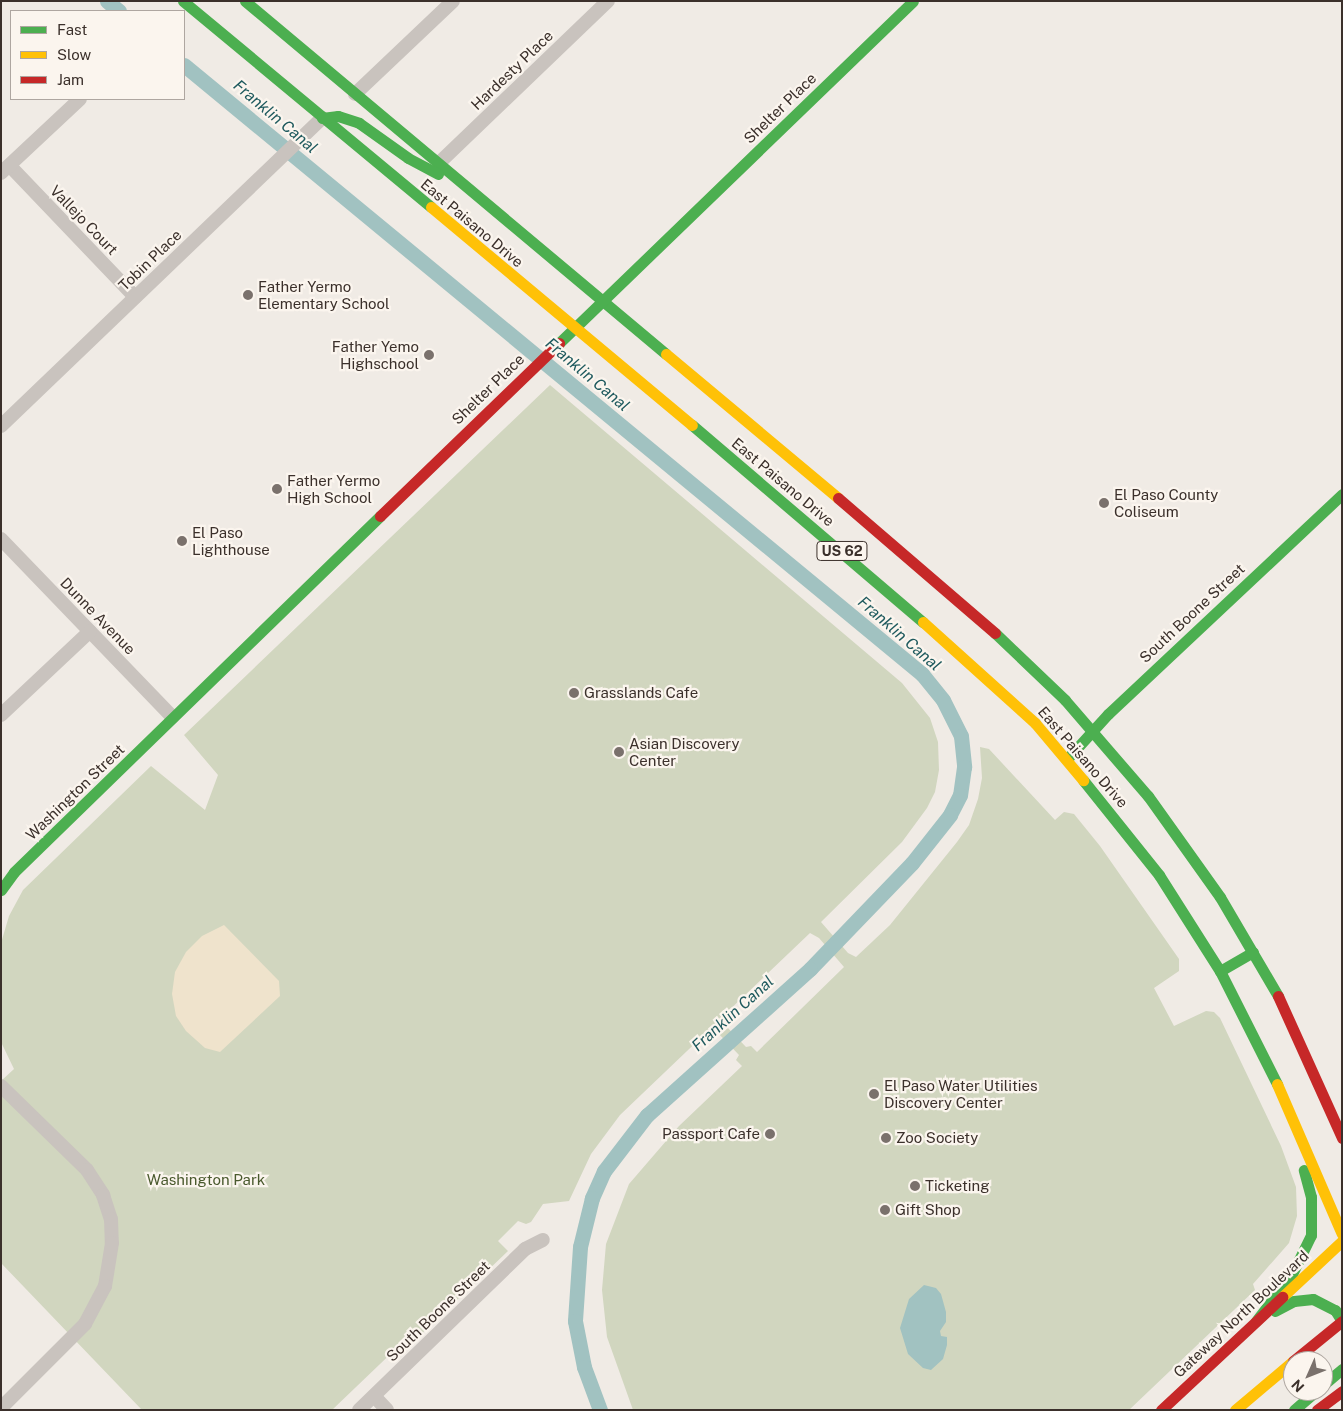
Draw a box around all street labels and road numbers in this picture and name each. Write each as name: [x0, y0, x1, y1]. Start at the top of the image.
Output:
street label: Hardesty Place: [467, 26, 557, 114]
street label: Shelter Place: [740, 69, 820, 147]
street label: East Paisano Drive: [417, 175, 527, 271]
street label: Vallejo Court: [46, 181, 122, 259]
street label: Tobin Place: [115, 226, 185, 294]
street label: Shelter Place: [448, 350, 528, 428]
street label: East Paisano Drive: [728, 434, 838, 530]
road number: US 62: [816, 540, 868, 562]
street label: South Boone Street: [1136, 560, 1248, 666]
street label: Dunne Avenue: [57, 574, 139, 658]
street label: East Paisano Drive: [1034, 703, 1132, 811]
street label: Washington Street: [22, 740, 128, 844]
street label: Gateway North Boulevard: [1170, 1247, 1312, 1381]
street label: South Boone Street: [382, 1257, 494, 1365]

